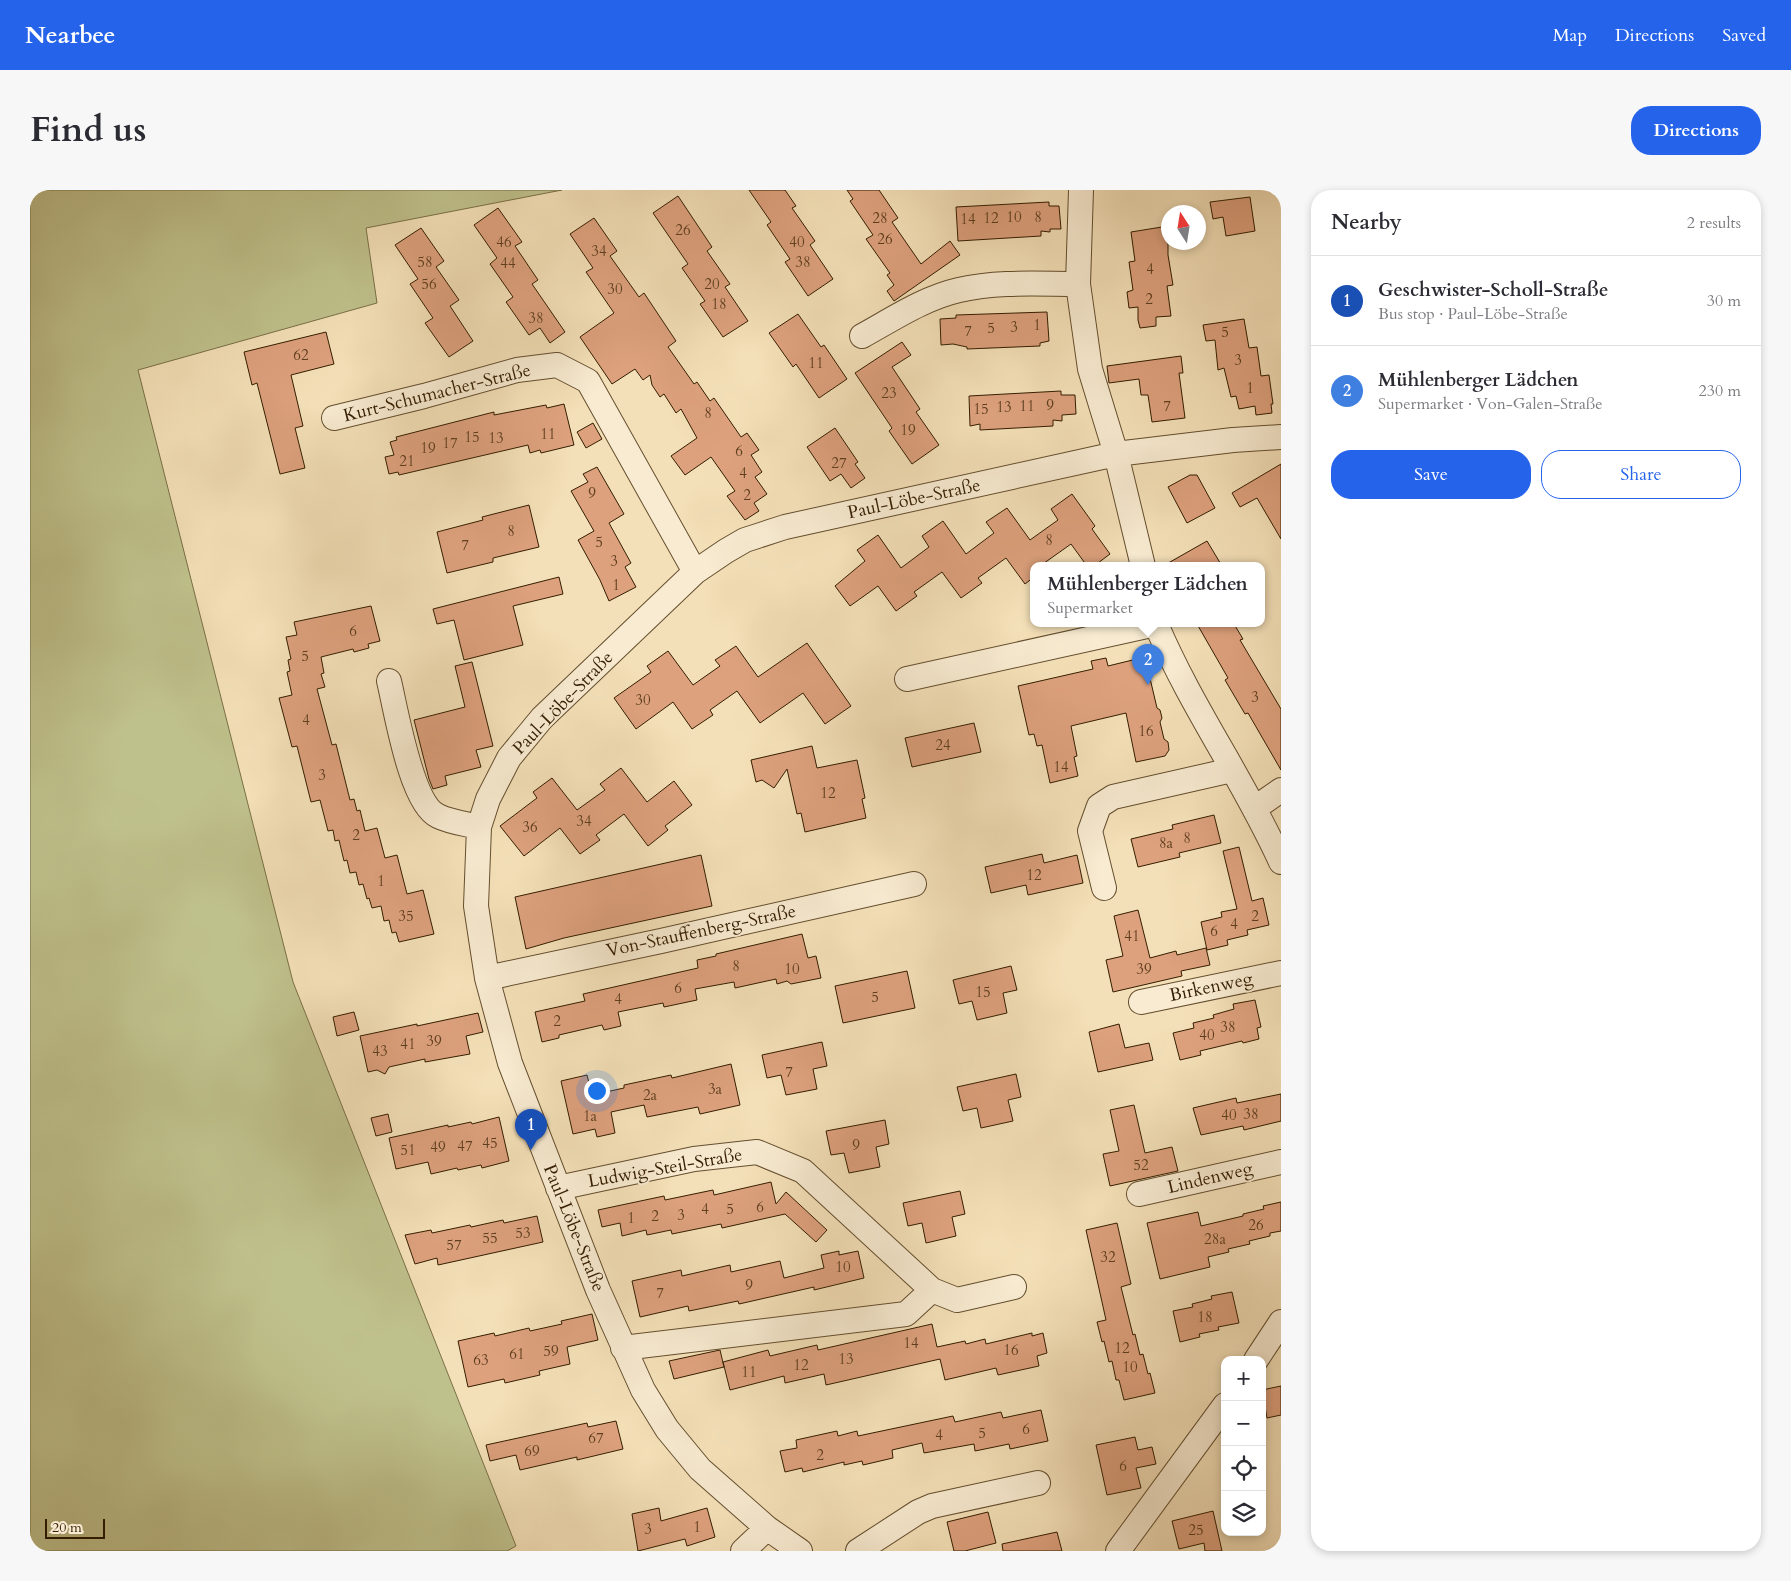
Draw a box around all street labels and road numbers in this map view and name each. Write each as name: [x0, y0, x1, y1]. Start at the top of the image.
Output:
street label: Kurt-Schumacher-Straße: [341, 358, 533, 428]
street label: Paul-Löbe-Straße: [845, 473, 983, 525]
street label: Paul-Löbe-Straße: [507, 646, 619, 760]
street label: Von-Stauffenberg-Straße: [604, 899, 798, 963]
street label: Birkenweg: [1167, 966, 1256, 1008]
street label: Ludwig-Steil-Straße: [586, 1142, 744, 1194]
street label: Lindenweg: [1165, 1156, 1256, 1200]
street label: Paul-Löbe-Straße: [537, 1161, 611, 1295]

